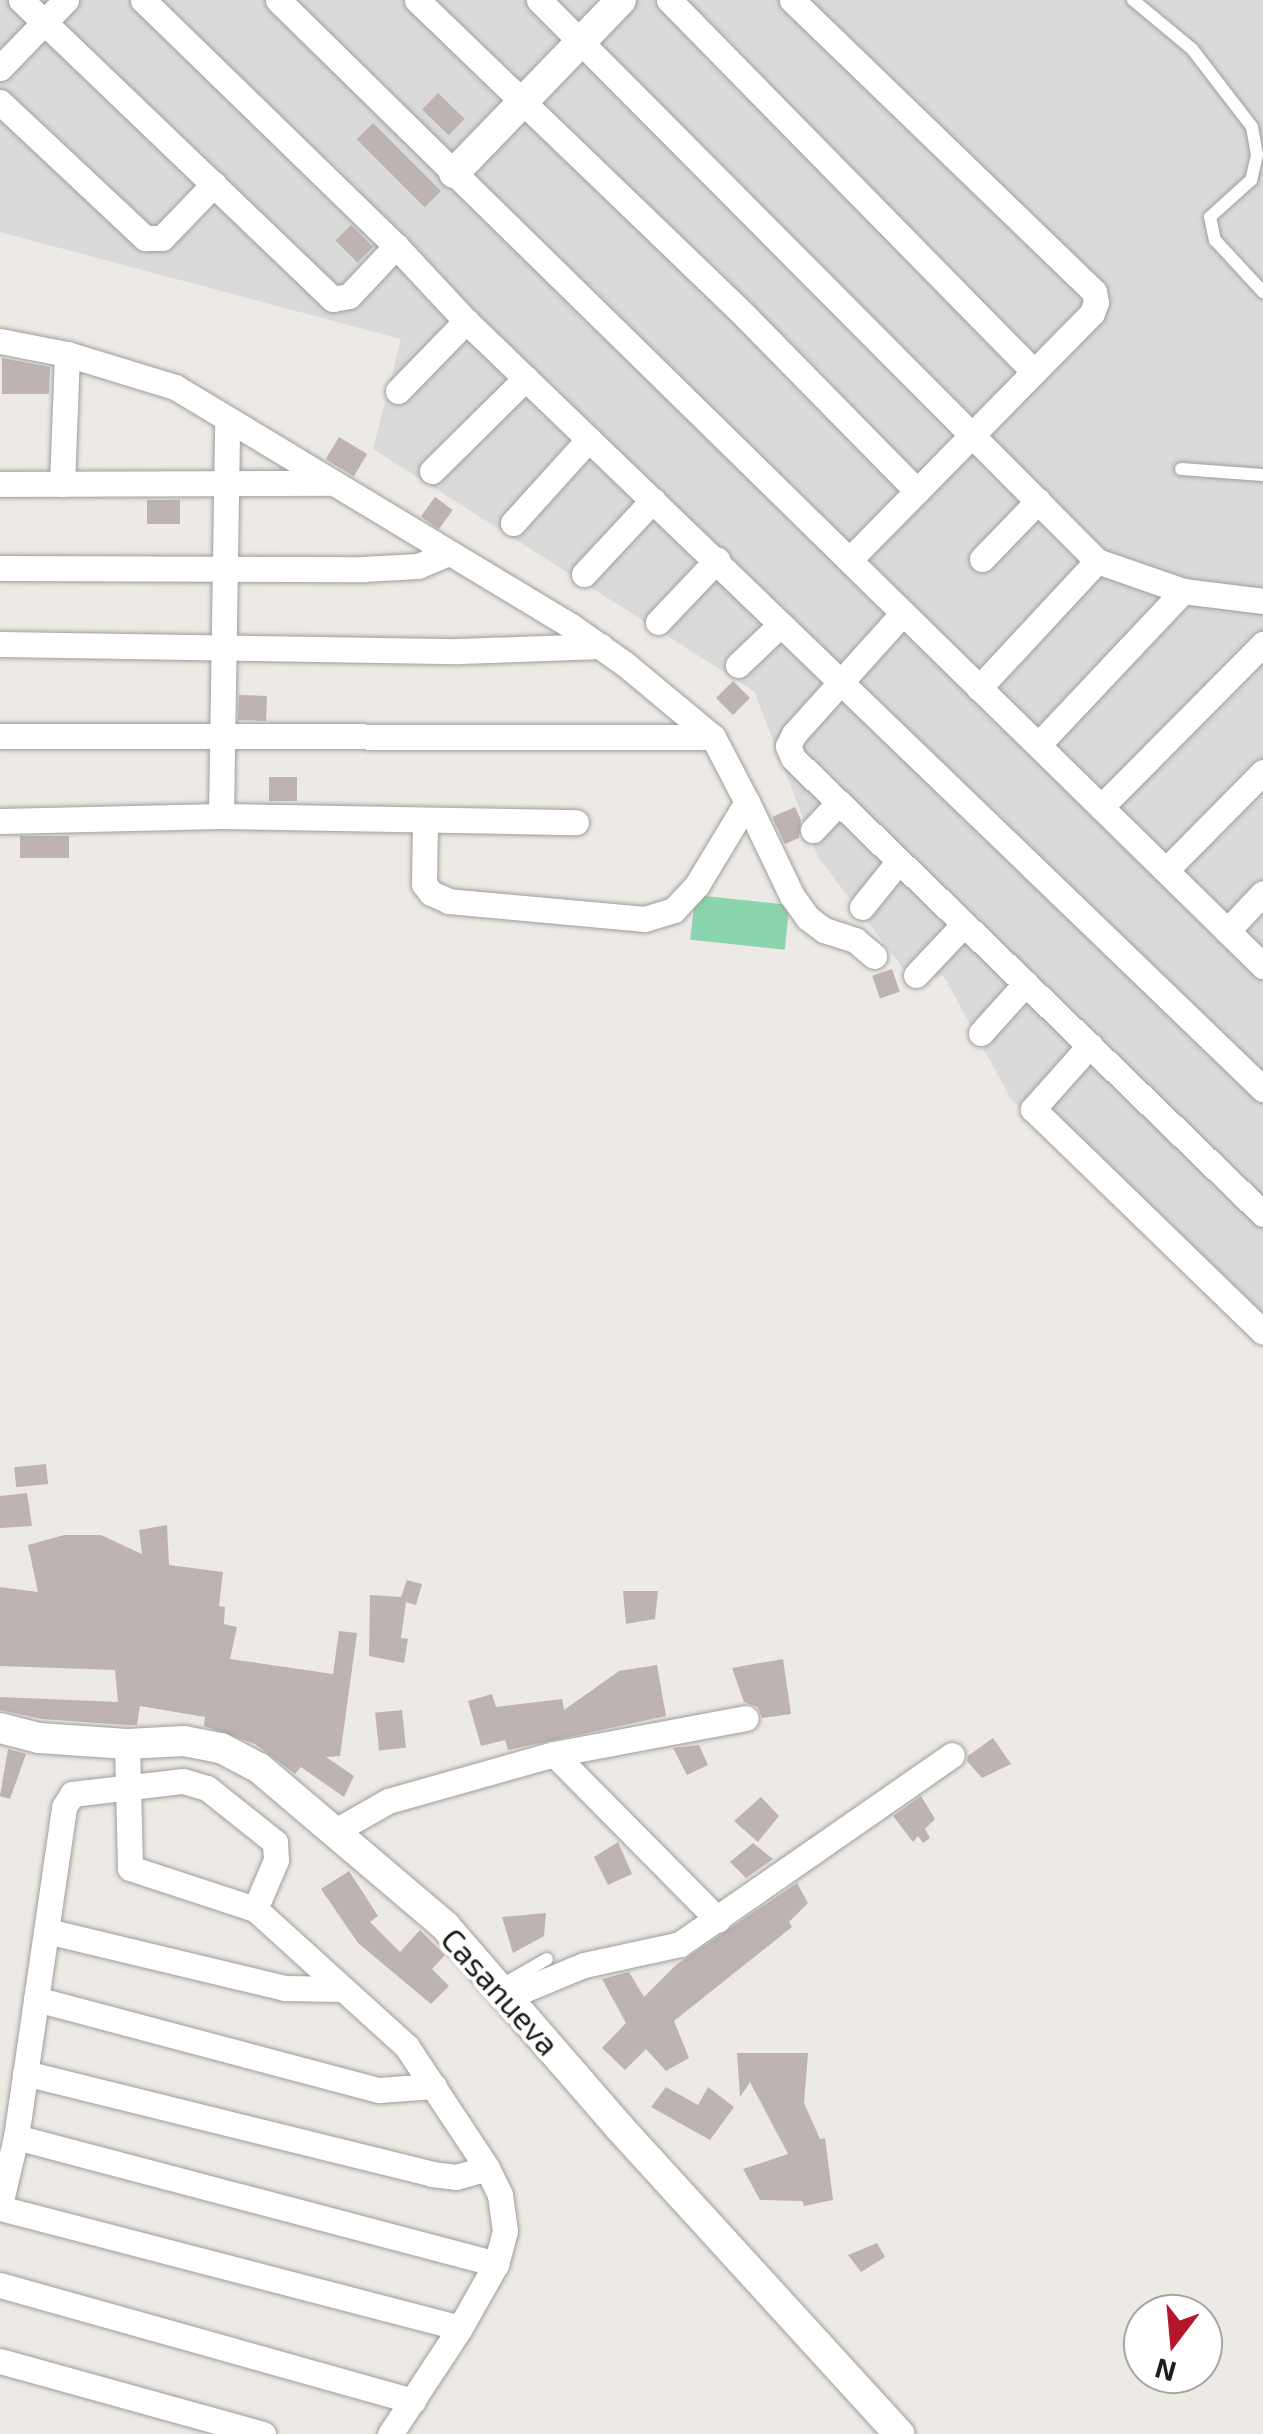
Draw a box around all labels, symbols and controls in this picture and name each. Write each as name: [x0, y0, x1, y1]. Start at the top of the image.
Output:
street label: Casanueva: [434, 1919, 568, 2063]
north arrow: [1123, 2294, 1223, 2394]
text: N: [1151, 2352, 1180, 2390]

